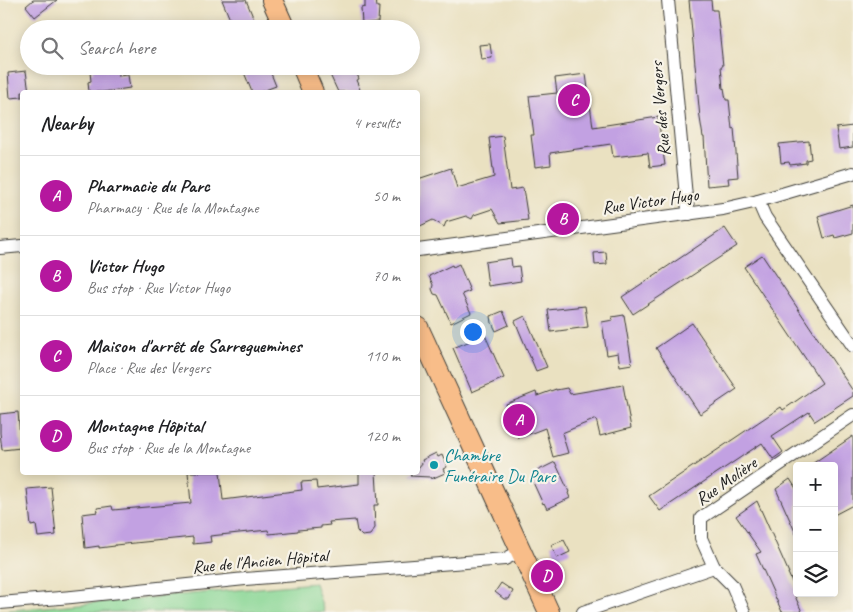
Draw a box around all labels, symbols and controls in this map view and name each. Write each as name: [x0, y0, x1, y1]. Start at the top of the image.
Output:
search box: [20, 20, 420, 75]
icon: search: [38, 34, 66, 62]
text: Search here: [78, 36, 155, 60]
street label: Rue des Vergers: [645, 59, 675, 157]
pin: C: [558, 81, 590, 119]
text: Nearby: [40, 110, 93, 136]
text: 4 results: [353, 113, 400, 133]
text: Pharmacie du Parc: [87, 174, 210, 198]
street label: Rue Victor Hugo: [600, 183, 701, 219]
text: A: [52, 186, 60, 206]
text: 50 m: [373, 186, 400, 206]
text: Pharmacy · Rue de la Montagne: [87, 198, 258, 218]
pin: B: [547, 200, 579, 238]
text: Victor Hugo: [87, 254, 163, 278]
text: B: [52, 266, 60, 286]
text: 70 m: [373, 266, 400, 286]
text: Bus stop · Rue Victor Hugo: [87, 278, 230, 298]
your location: [460, 319, 486, 345]
text: Maison d'arrêt de Sarreguemines: [87, 334, 301, 358]
text: C: [52, 346, 60, 366]
text: 110 m: [366, 346, 400, 366]
text: Place · Rue des Vergers: [87, 358, 210, 378]
pin: A: [503, 401, 535, 439]
text: Montagne Hôpital: [87, 414, 203, 438]
text: D: [51, 426, 61, 446]
text: 120 m: [366, 426, 400, 446]
text: Bus stop · Rue de la Montagne: [87, 438, 250, 458]
place label: Chambre Funéraire Du Parc: [444, 444, 556, 487]
street label: Rue Molière: [691, 451, 762, 510]
marker: Chambre Funéraire Du Parc: [428, 459, 440, 471]
map controls: [793, 462, 838, 597]
button: +: [793, 462, 838, 507]
button: −: [793, 507, 838, 552]
street label: Rue de l'Ancien Hôpital: [191, 544, 332, 578]
button: layers: [793, 552, 838, 597]
pin: D: [531, 557, 563, 595]

